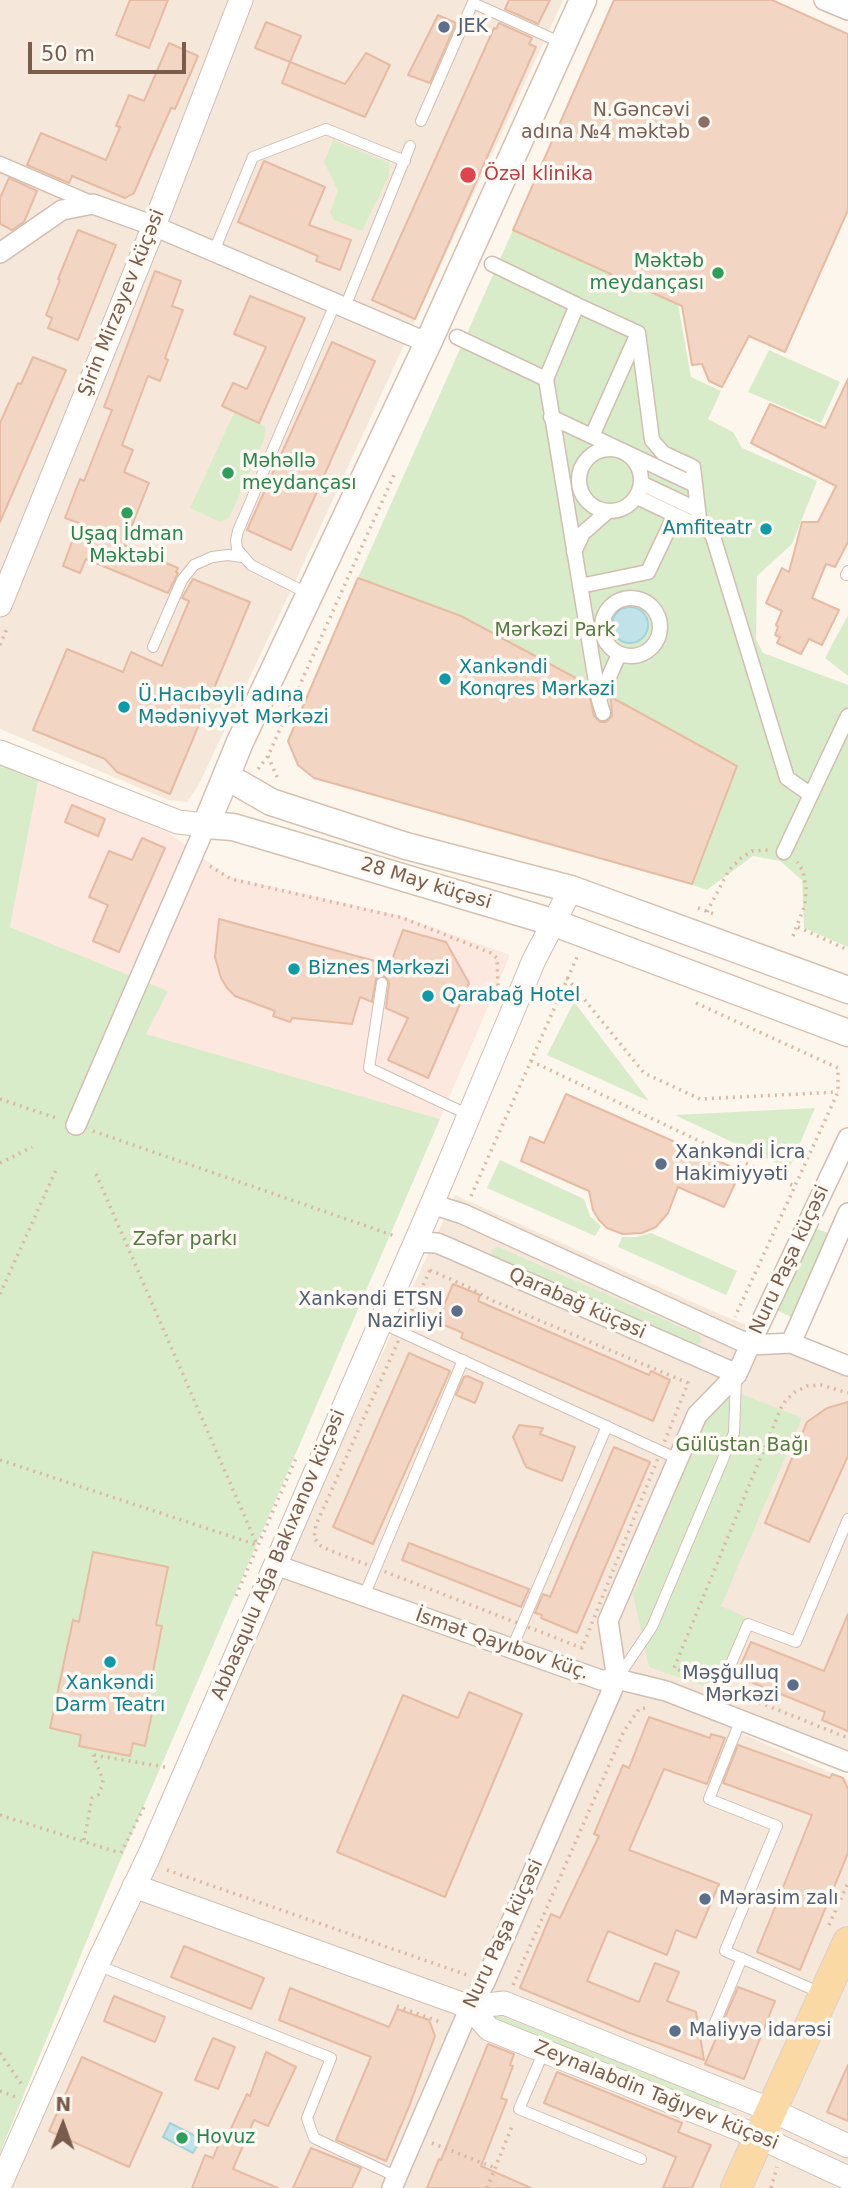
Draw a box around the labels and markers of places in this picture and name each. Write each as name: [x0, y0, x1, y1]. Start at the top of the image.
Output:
place label: JEK: [458, 16, 488, 38]
marker: JEK: [436, 19, 452, 35]
place label: N.Gəncəvi adına №4 məktəb: [521, 100, 690, 144]
marker: N.Gəncəvi adına №4 məktəb: [696, 114, 712, 130]
place label: Özəl klinika: [484, 164, 593, 186]
marker: Özəl klinika: [458, 165, 478, 185]
place label: Məktəb meydançası: [590, 251, 704, 295]
marker: Məktəb meydançası: [710, 265, 726, 281]
place label: Məhəllə meydançası: [242, 451, 356, 495]
marker: Məhəllə meydançası: [220, 465, 236, 481]
marker: Uşaq İdman Məktəbi: [119, 505, 135, 521]
place label: Amfiteatr: [662, 518, 752, 540]
marker: Amfiteatr: [758, 521, 774, 537]
place label: Uşaq İdman Məktəbi: [70, 524, 184, 568]
place label: Xankəndi Konqres Mərkəzi: [459, 657, 615, 701]
marker: Xankəndi Konqres Mərkəzi: [437, 671, 453, 687]
place label: Ü.Hacıbəyli adına Mədəniyyət Mərkəzi: [138, 685, 329, 729]
marker: Ü.Hacıbəyli adına Mədəniyyət Mərkəzi: [116, 699, 132, 715]
place label: Biznes Mərkəzi: [308, 958, 450, 980]
marker: Biznes Mərkəzi: [286, 961, 302, 977]
place label: Qarabağ Hotel: [442, 985, 580, 1007]
marker: Qarabağ Hotel: [420, 988, 436, 1004]
place label: Xankəndi İcra Hakimiyyəti: [675, 1142, 805, 1186]
marker: Xankəndi İcra Hakimiyyəti: [653, 1156, 669, 1172]
place label: Xankəndi ETSN Nazirliyi: [298, 1289, 443, 1333]
marker: Xankəndi ETSN Nazirliyi: [449, 1303, 465, 1319]
marker: Xankəndi Darm Teatrı: [102, 1654, 118, 1670]
place label: Məşğulluq Mərkəzi: [682, 1663, 779, 1707]
place label: Xankəndi Darm Teatrı: [55, 1673, 165, 1717]
marker: Məşğulluq Mərkəzi: [785, 1677, 801, 1693]
place label: Mərasim zalı: [719, 1888, 838, 1910]
marker: Mərasim zalı: [697, 1891, 713, 1907]
place label: Maliyyə idarəsi: [689, 2020, 831, 2042]
marker: Maliyyə idarəsi: [667, 2023, 683, 2039]
place label: Hovuz: [196, 2127, 255, 2149]
marker: Hovuz: [174, 2130, 190, 2146]

